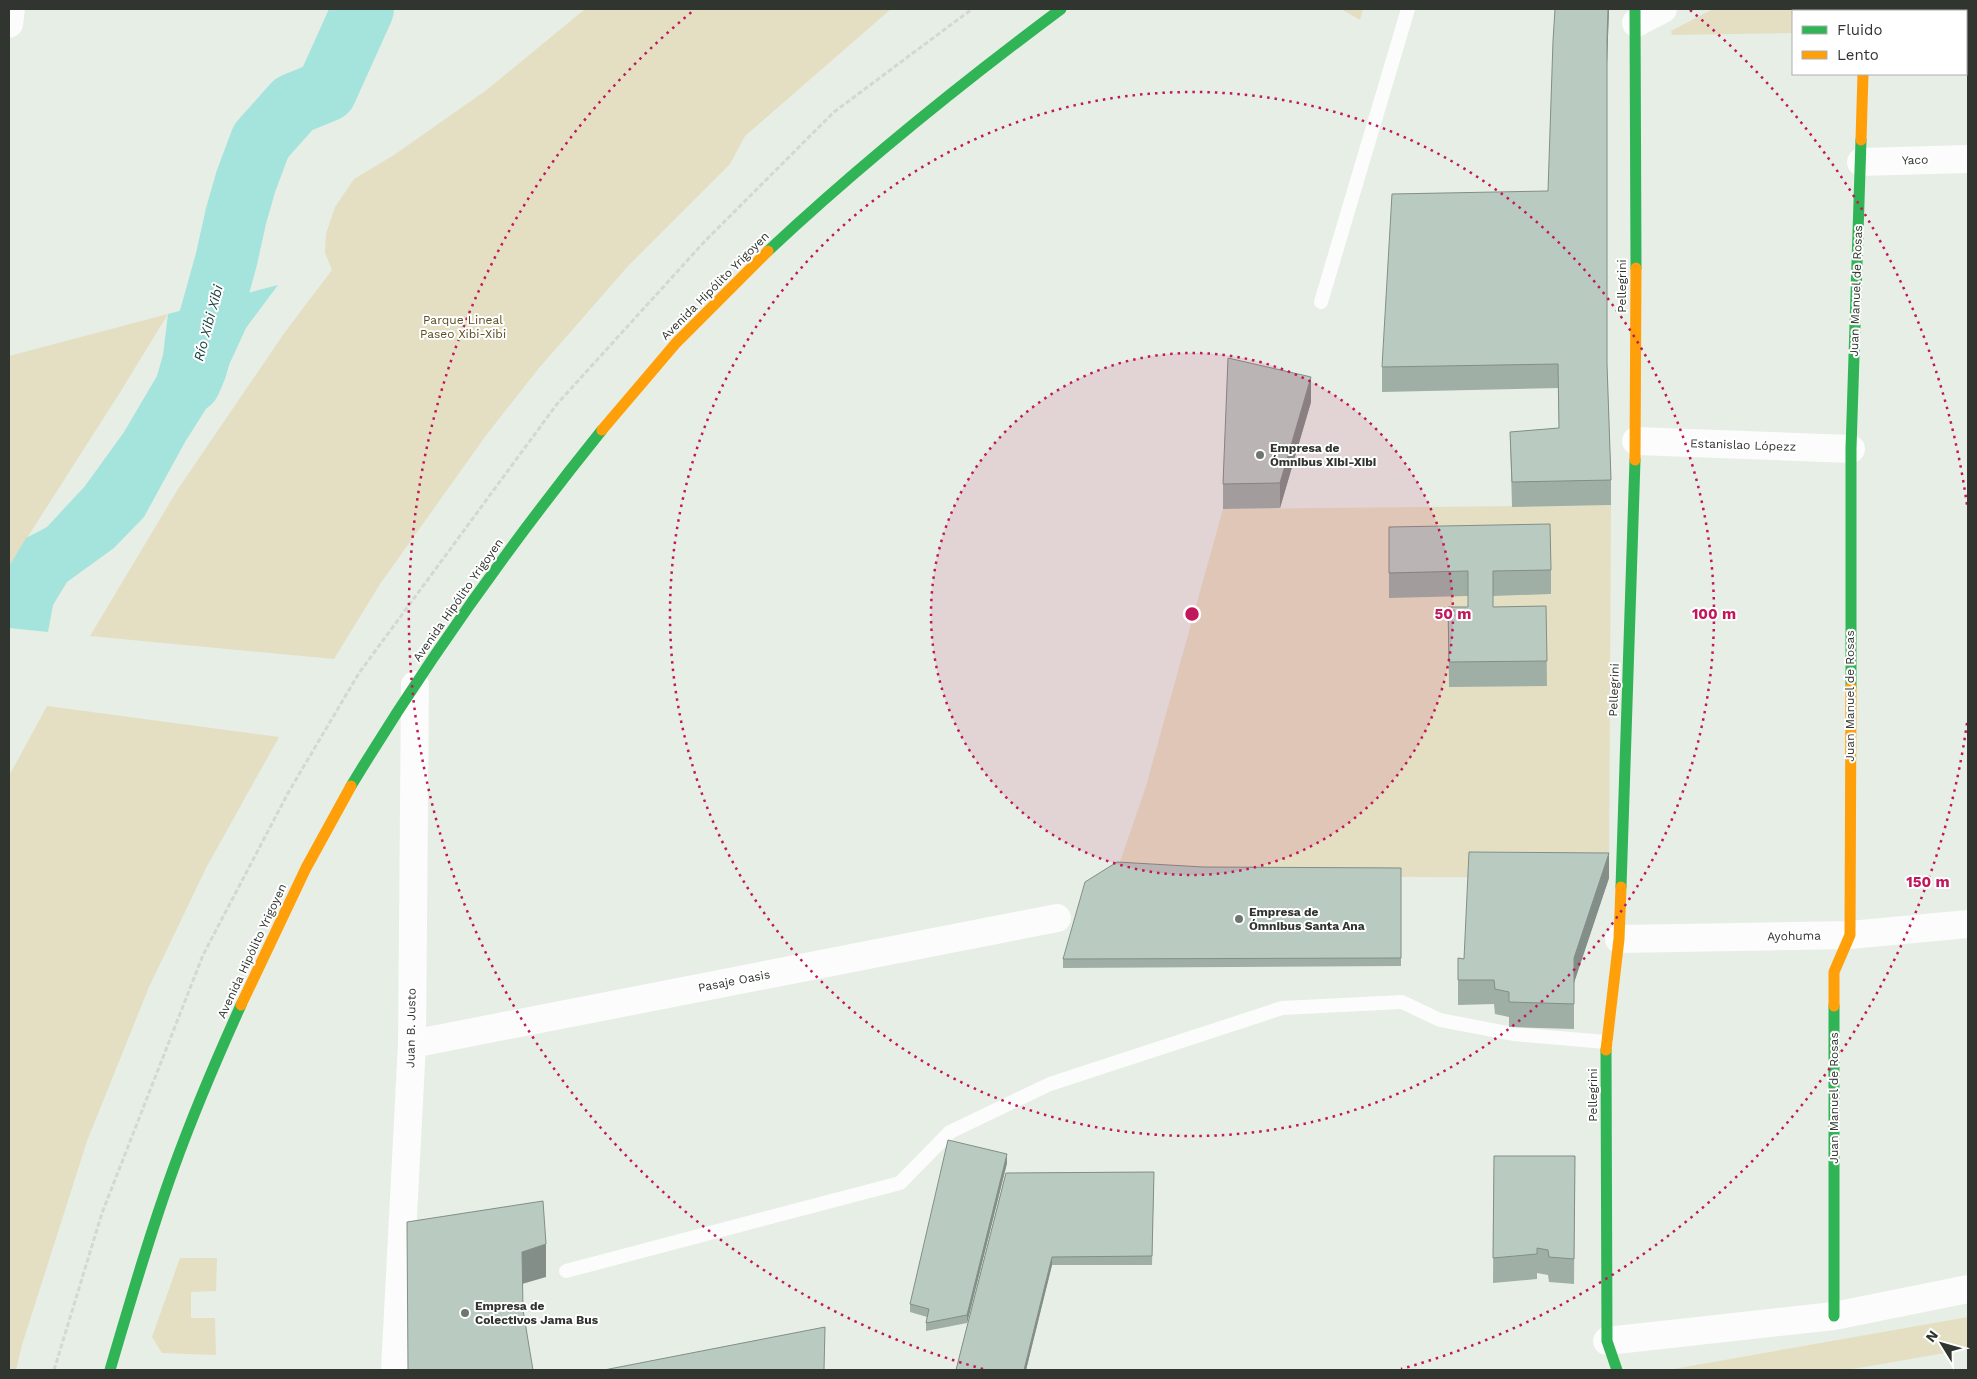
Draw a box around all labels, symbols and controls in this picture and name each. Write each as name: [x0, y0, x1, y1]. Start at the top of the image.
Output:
legend: [1792, 10, 1967, 75]
text: Fluido: [1837, 21, 1882, 39]
text: Lento: [1837, 46, 1879, 64]
street label: Yaco: [1901, 153, 1929, 167]
street label: Juan Manuel de Rosas: [1847, 225, 1865, 357]
street label: Avenida Hipólito Yrigoyen: [658, 229, 772, 343]
street label: Pellegrini: [1615, 259, 1629, 313]
water label: Río Xibi Xibi: [190, 283, 226, 363]
park label: Parque Lineal Paseo Xibi-Xibi: [420, 313, 506, 341]
street label: Estanislao Lópezz: [1690, 436, 1796, 454]
place label: Empresa de Ómnibus Xibi-Xibi: [1270, 441, 1376, 469]
marker: Empresa de Ómnibus Xibi-Xibi: [1254, 449, 1266, 461]
street label: Avenida Hipólito Yrigoyen: [410, 536, 506, 664]
centre of rings: [1183, 605, 1201, 623]
text: 50 m: [1435, 605, 1471, 623]
text: 100 m: [1692, 605, 1736, 623]
street label: Juan Manuel de Rosas: [1843, 630, 1857, 762]
street label: Pellegrini: [1606, 663, 1622, 717]
text: 150 m: [1906, 873, 1950, 891]
street label: Avenida Hipólito Yrigoyen: [215, 881, 289, 1021]
place label: Empresa de Ómnibus Santa Ana: [1249, 905, 1365, 933]
marker: Empresa de Ómnibus Santa Ana: [1233, 913, 1245, 925]
street label: Ayohuma: [1767, 929, 1821, 943]
street label: Pasaje Oasis: [697, 967, 771, 995]
street label: Juan B. Justo: [403, 988, 419, 1068]
street label: Juan Manuel de Rosas: [1827, 1032, 1841, 1164]
street label: Pellegrini: [1586, 1068, 1600, 1122]
place label: Empresa de Colectivos Jama Bus: [475, 1299, 599, 1327]
marker: Empresa de Colectivos Jama Bus: [459, 1307, 471, 1319]
north arrow: [1917, 1319, 1967, 1369]
text: N: [1922, 1327, 1941, 1345]

